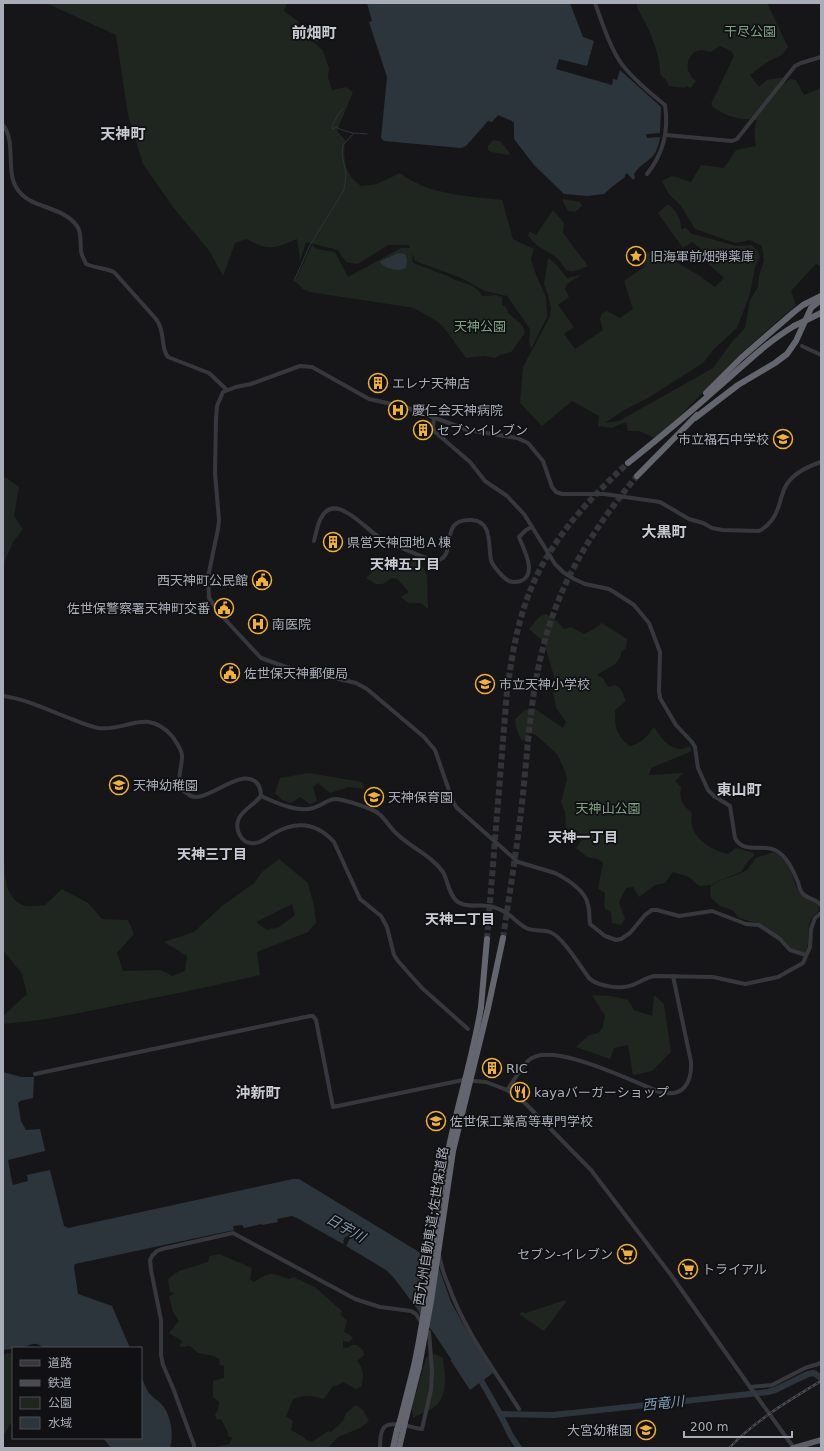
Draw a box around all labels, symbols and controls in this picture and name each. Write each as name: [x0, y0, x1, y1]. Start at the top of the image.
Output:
district label: 前畑町: [291, 24, 337, 42]
park label: 干尽公園: [724, 24, 776, 39]
district label: 天神町: [100, 125, 146, 143]
place icon: 旧海軍前畑弾薬庫: [625, 245, 647, 267]
place label: 旧海軍前畑弾薬庫: [650, 249, 754, 264]
park label: 天神公園: [454, 319, 506, 334]
building icon: エレナ天神店: [367, 372, 389, 394]
place label: エレナ天神店: [392, 376, 470, 391]
hospital icon: 慶仁会天神病院: [387, 399, 409, 421]
place label: 慶仁会天神病院: [412, 403, 503, 418]
building icon: セブンイレブン: [412, 419, 434, 441]
place label: セブンイレブン: [437, 423, 528, 438]
school or university icon: 市立福石中学校: [772, 428, 794, 450]
place label: 市立福石中学校: [678, 432, 769, 447]
district label: 大黒町: [641, 523, 687, 541]
building icon: 県営天神団地Ａ棟: [322, 531, 344, 553]
place label: 県営天神団地Ａ棟: [347, 535, 451, 550]
district label: 天神五丁目: [370, 556, 440, 572]
public building icon: 西天神町公民館: [251, 569, 273, 591]
place label: 西天神町公民館: [157, 573, 248, 588]
public building icon: 佐世保警察署天神町交番: [213, 597, 235, 619]
place label: 佐世保警察署天神町交番: [67, 601, 210, 616]
hospital icon: 南医院: [247, 613, 269, 635]
place label: 南医院: [272, 617, 311, 632]
public building icon: 佐世保天神郵便局: [219, 662, 241, 684]
place label: 佐世保天神郵便局: [244, 666, 348, 681]
school or university icon: 市立天神小学校: [474, 673, 496, 695]
place label: 市立天神小学校: [499, 677, 590, 692]
school or university icon: 天神幼稚園: [108, 774, 130, 796]
place label: 天神幼稚園: [133, 778, 198, 793]
district label: 東山町: [716, 781, 762, 799]
school or university icon: 天神保育園: [363, 786, 385, 808]
place label: 天神保育園: [388, 790, 453, 805]
park label: 天神山公園: [575, 801, 641, 816]
district label: 天神一丁目: [548, 829, 618, 845]
district label: 天神三丁目: [177, 846, 247, 862]
district label: 天神二丁目: [425, 911, 495, 927]
building icon: RIC: [481, 1057, 503, 1079]
place label: RIC: [506, 1061, 528, 1076]
restaurant icon: kayaバーガーショップ: [509, 1081, 531, 1103]
district label: 沖新町: [235, 1084, 281, 1102]
place label: kayaバーガーショップ: [534, 1085, 669, 1100]
school or university icon: 佐世保工業高等専門学校: [425, 1110, 447, 1132]
place label: 佐世保工業高等専門学校: [450, 1114, 593, 1129]
street label: 西九州自動車道;佐世保道路: [411, 1146, 451, 1306]
water label: 日宇川: [324, 1211, 370, 1246]
supermarket icon: セブン-イレブン: [616, 1243, 638, 1265]
place label: セブン-イレブン: [517, 1247, 613, 1262]
supermarket icon: トライアル: [677, 1258, 699, 1280]
place label: トライアル: [702, 1262, 767, 1277]
legend: [12, 1347, 142, 1439]
text: 道路: [48, 1356, 72, 1370]
text: 鉄道: [48, 1376, 72, 1390]
water label: 西竜川: [641, 1393, 687, 1413]
text: 公園: [48, 1396, 72, 1410]
scale bar: [684, 1413, 792, 1439]
text: 水域: [48, 1416, 72, 1430]
school or university icon: 大宮幼稚園: [635, 1419, 657, 1441]
text: 200 m: [690, 1420, 728, 1434]
place label: 大宮幼稚園: [567, 1423, 632, 1438]

